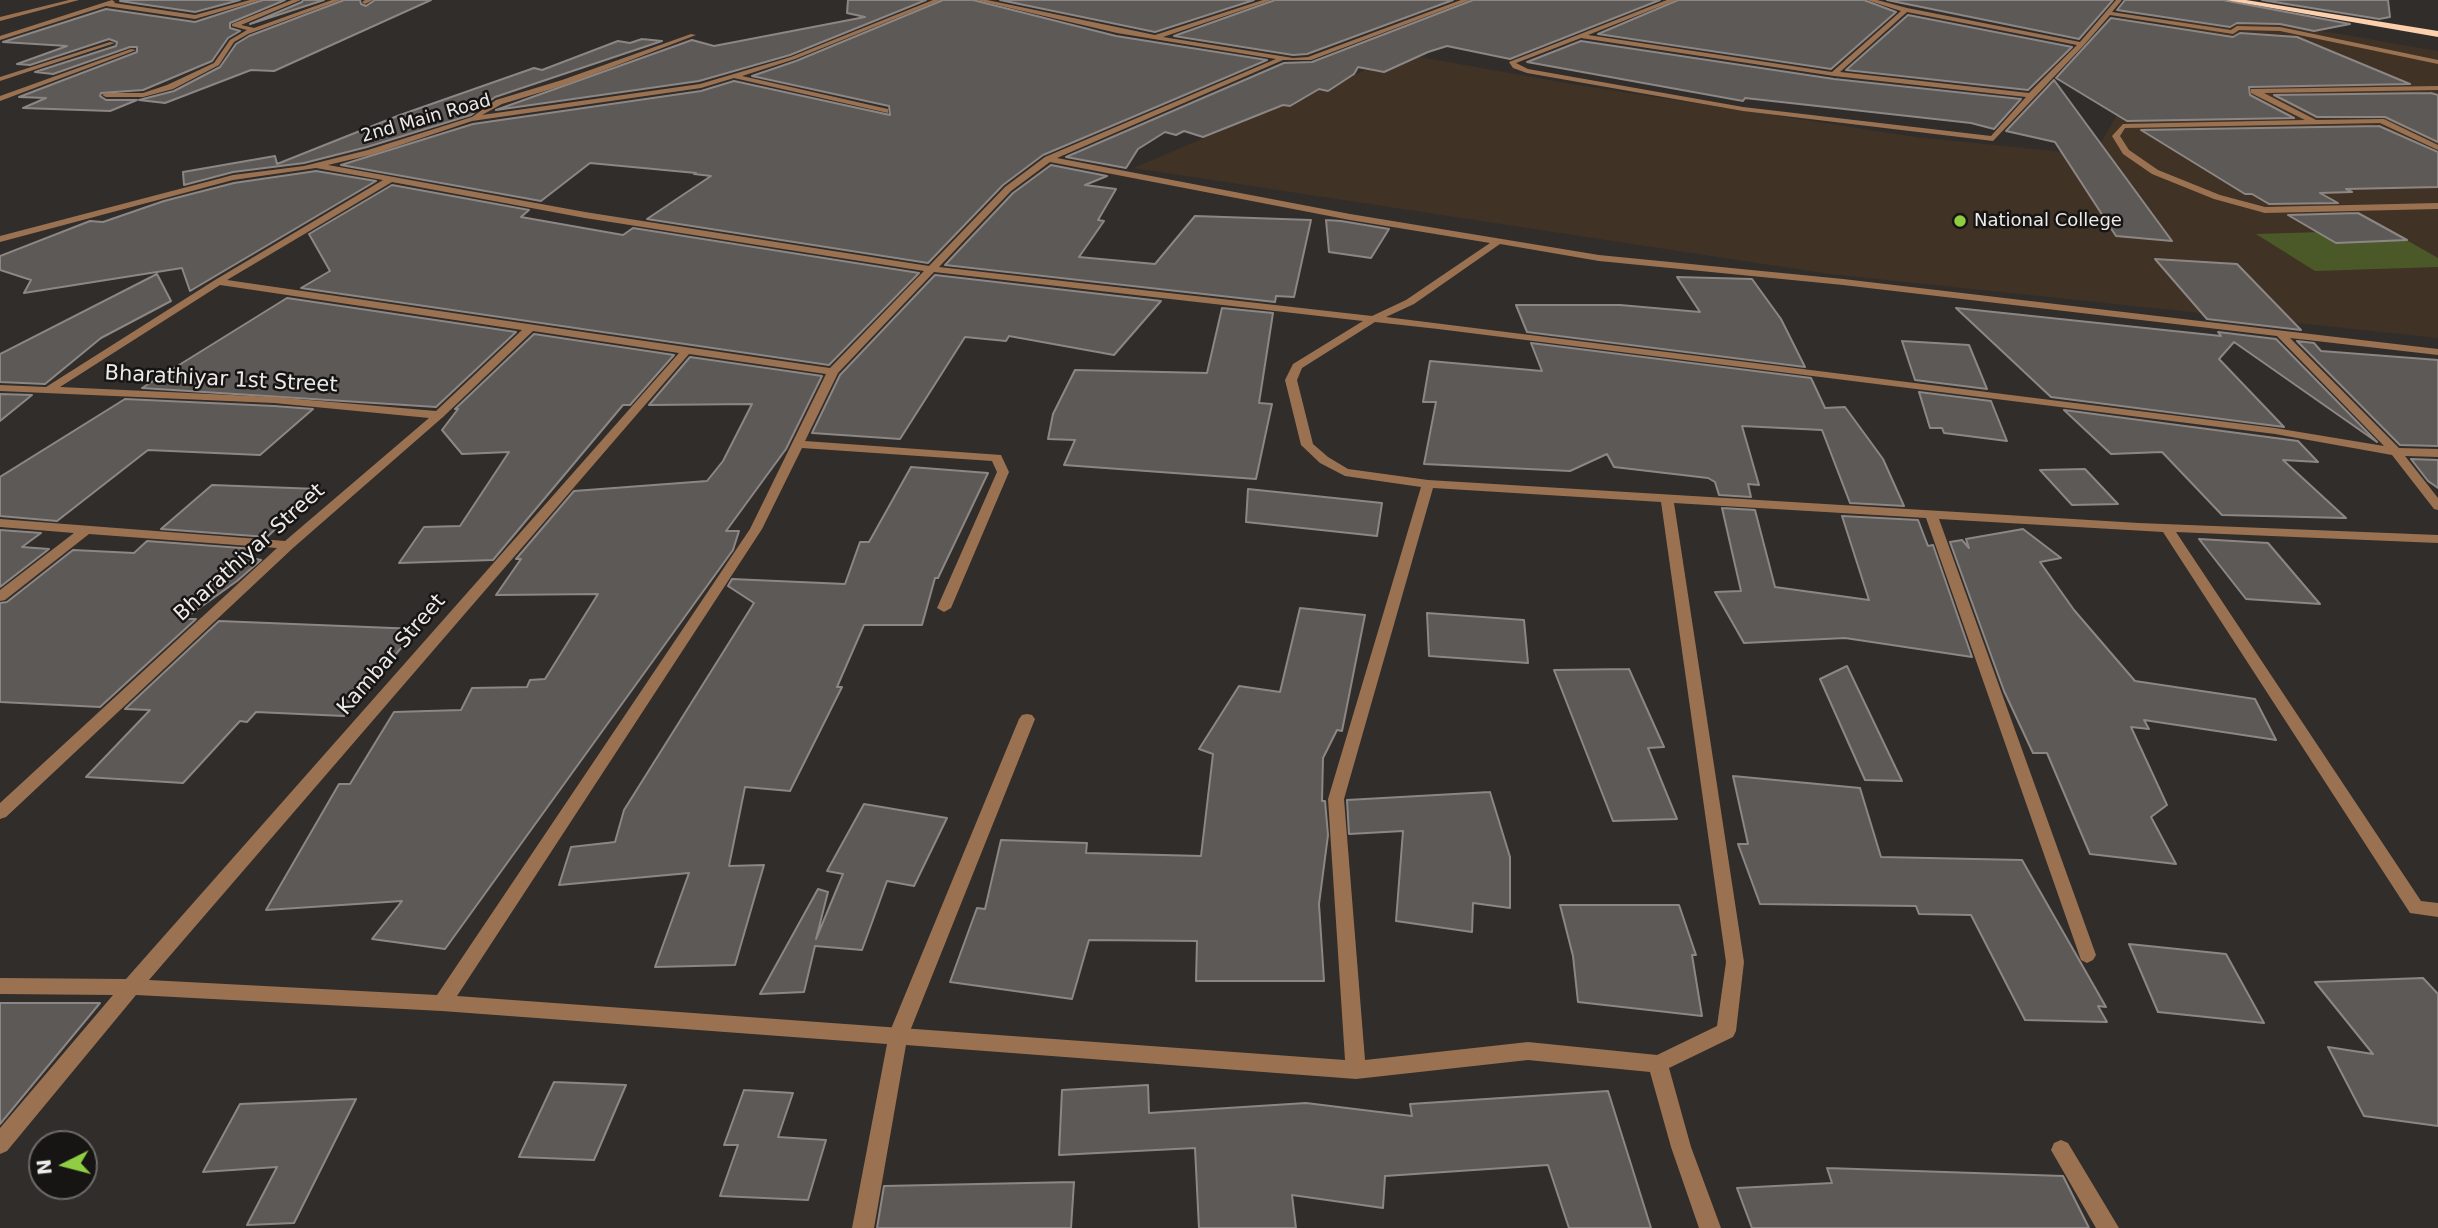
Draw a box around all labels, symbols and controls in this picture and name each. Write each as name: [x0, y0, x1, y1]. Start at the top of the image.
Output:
street label: 2nd Main Road: [359, 90, 493, 148]
place label: National College: [1974, 210, 2122, 232]
marker: National College: [1952, 213, 1968, 229]
street label: Bharathiyar 1st Street: [104, 361, 338, 399]
street label: Bharathiyar Street: [170, 479, 330, 627]
street label: Kambar Street: [333, 589, 451, 721]
north arrow: [28, 1130, 98, 1200]
text: N: [32, 1158, 56, 1176]

